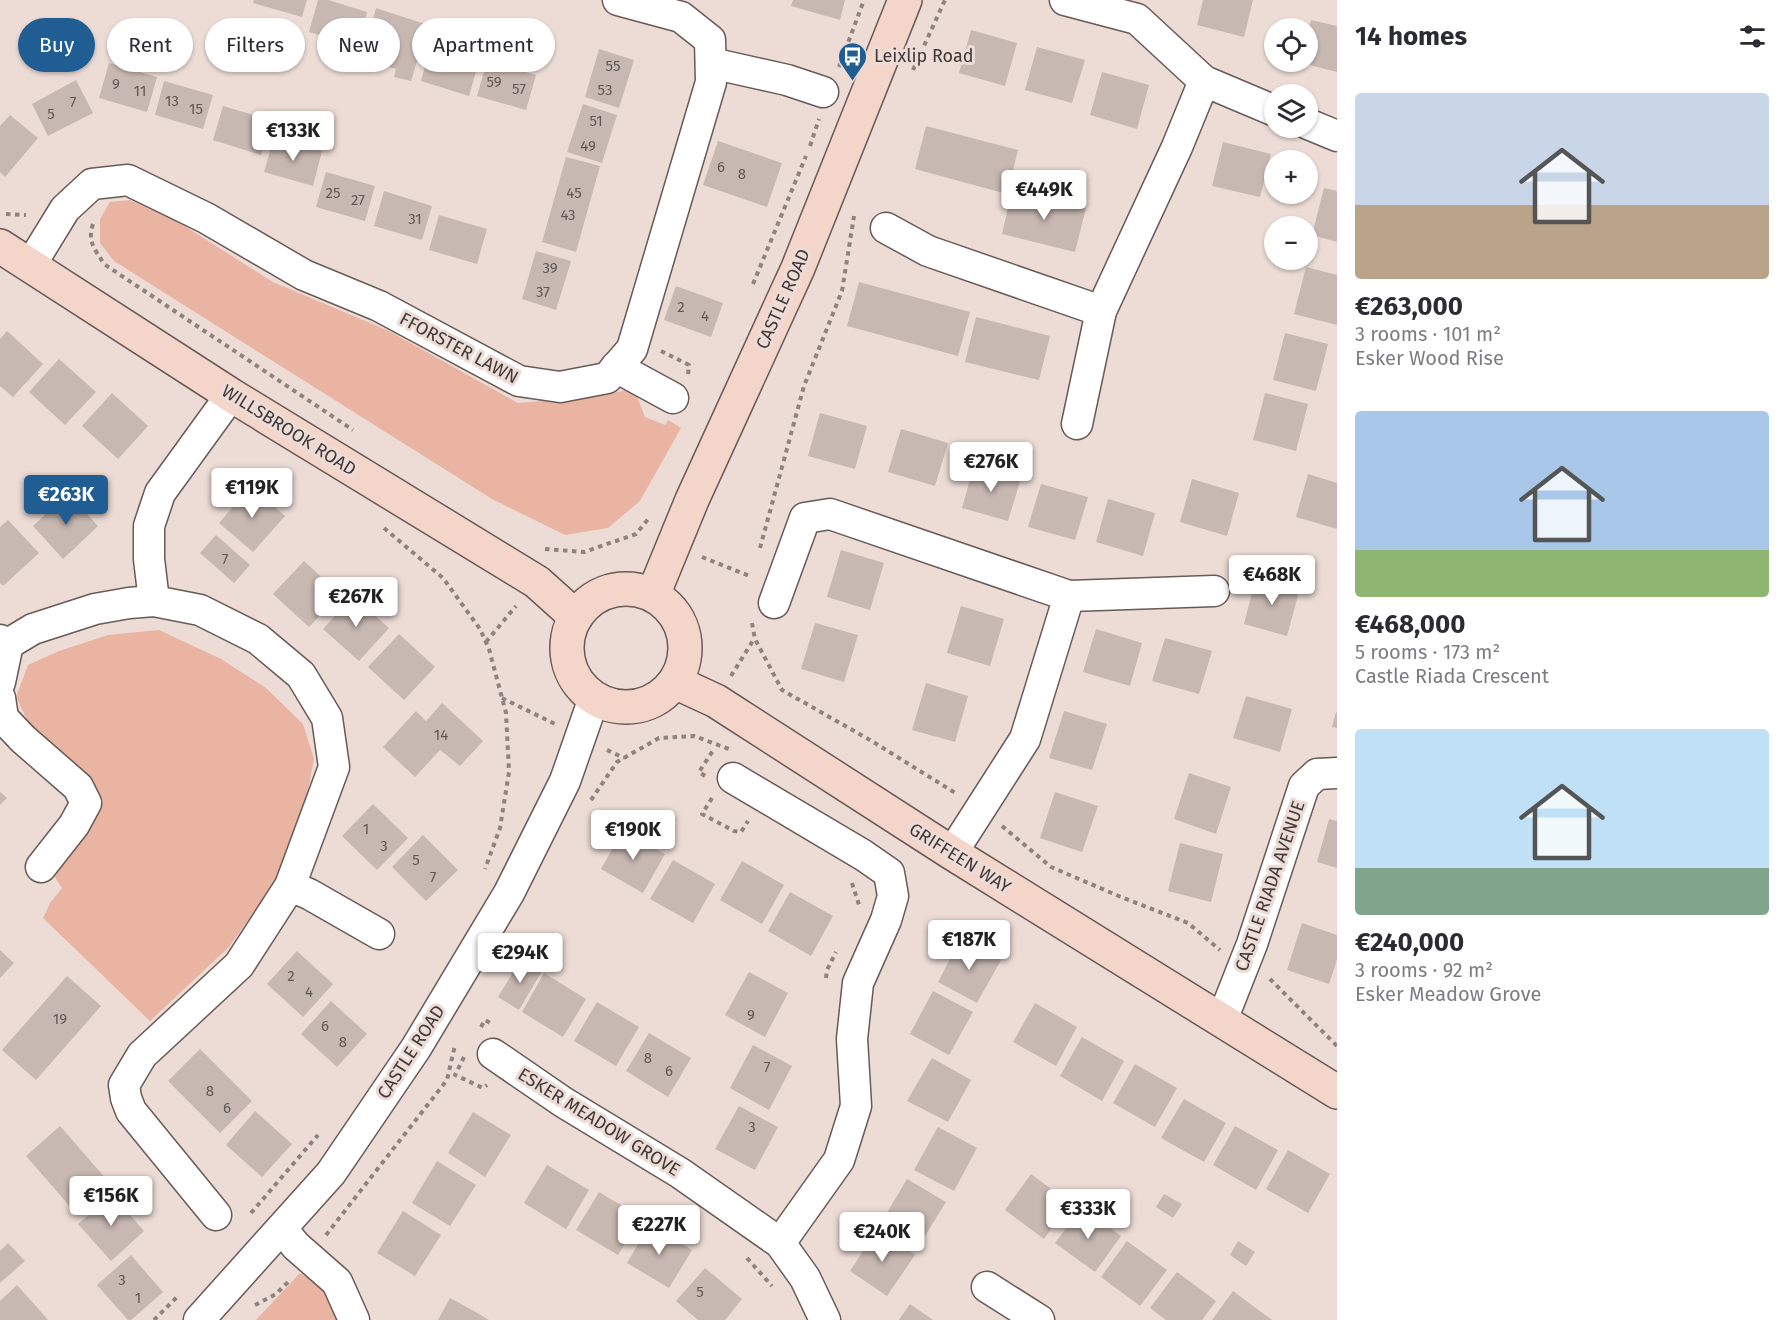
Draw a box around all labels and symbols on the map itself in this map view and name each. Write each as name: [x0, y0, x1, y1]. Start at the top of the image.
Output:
bus stop icon: Leixlip Road: [837, 40, 869, 82]
place label: Leixlip Road: [874, 45, 973, 67]
house number: 55: [606, 57, 620, 75]
house number: 59: [486, 73, 502, 91]
house number: 9: [112, 75, 120, 93]
house number: 57: [512, 80, 526, 98]
house number: 53: [598, 81, 612, 99]
house number: 11: [134, 82, 146, 100]
house number: 13: [165, 92, 179, 110]
house number: 7: [70, 93, 77, 111]
house number: 15: [189, 100, 203, 118]
house number: 5: [47, 105, 55, 123]
pin: €133K: [251, 111, 335, 162]
house number: 51: [589, 112, 603, 130]
house number: 49: [580, 137, 596, 155]
house number: 6: [717, 158, 725, 176]
house number: 8: [738, 165, 746, 183]
pin: €449K: [1002, 170, 1086, 221]
house number: 25: [326, 184, 340, 202]
house number: 45: [566, 184, 582, 202]
house number: 27: [351, 191, 365, 209]
house number: 43: [560, 206, 576, 224]
house number: 31: [408, 210, 422, 228]
street label: CASTLE ROAD: [751, 245, 815, 353]
house number: 39: [542, 259, 558, 277]
house number: 37: [536, 283, 550, 301]
house number: 2: [677, 298, 685, 316]
house number: 4: [701, 307, 709, 325]
street label: FFORSTER LAWN: [396, 308, 522, 388]
street label: WILLSBROOK ROAD: [218, 380, 360, 480]
pin: €276K: [949, 442, 1033, 493]
pin: €119K: [210, 468, 294, 519]
pin: €263K: [24, 475, 108, 526]
house number: 7: [222, 550, 229, 568]
pin: €468K: [1230, 555, 1314, 606]
pin: €267K: [314, 577, 398, 628]
house number: 14: [434, 726, 448, 744]
street label: CASTLE RIADA AVENUE: [1230, 798, 1310, 974]
pin: €190K: [591, 810, 675, 861]
street label: GRIFFEEN WAY: [905, 818, 1015, 898]
house number: 1: [363, 820, 369, 838]
house number: 3: [380, 837, 388, 855]
house number: 5: [412, 851, 420, 869]
house number: 7: [430, 868, 437, 886]
pin: €187K: [927, 920, 1011, 971]
pin: €294K: [478, 933, 562, 984]
house number: 2: [287, 967, 295, 985]
house number: 4: [305, 983, 313, 1001]
street label: CASTLE ROAD: [373, 1001, 449, 1103]
house number: 9: [747, 1006, 755, 1024]
house number: 19: [53, 1010, 67, 1028]
house number: 6: [321, 1017, 329, 1035]
house number: 8: [339, 1033, 347, 1051]
house number: 8: [644, 1049, 652, 1067]
house number: 7: [764, 1058, 771, 1076]
house number: 6: [665, 1062, 673, 1080]
street label: ESKER MEADOW GROVE: [514, 1063, 684, 1181]
house number: 8: [206, 1082, 214, 1100]
house number: 6: [223, 1099, 231, 1117]
house number: 3: [748, 1118, 756, 1136]
pin: €156K: [69, 1176, 153, 1227]
pin: €333K: [1046, 1189, 1130, 1240]
pin: €227K: [617, 1205, 701, 1256]
pin: €240K: [840, 1212, 924, 1263]
house number: 3: [118, 1271, 126, 1289]
house number: 5: [696, 1283, 704, 1301]
house number: 1: [135, 1289, 141, 1307]

